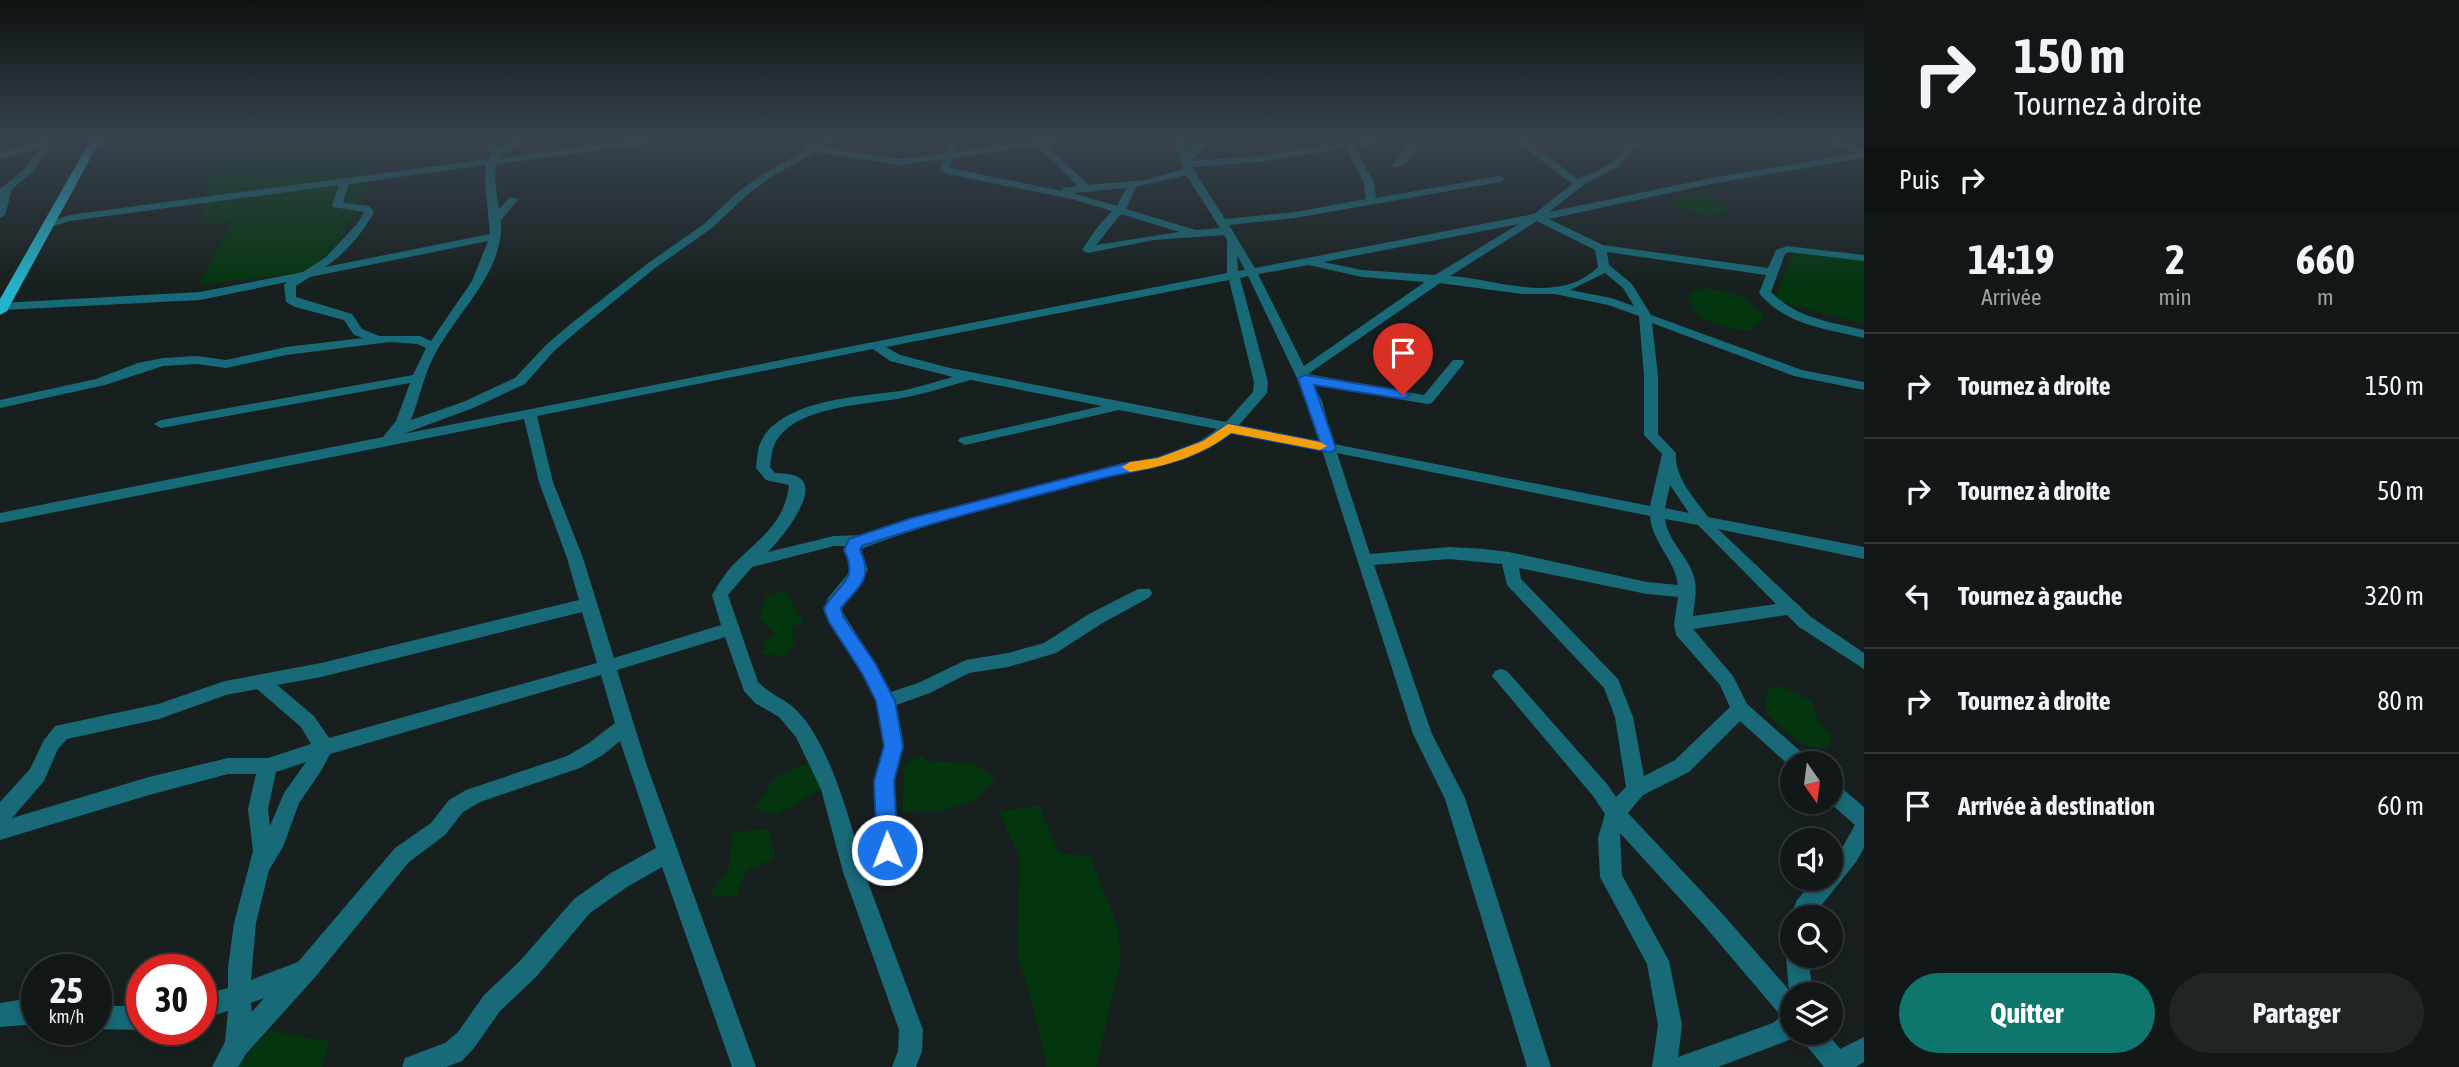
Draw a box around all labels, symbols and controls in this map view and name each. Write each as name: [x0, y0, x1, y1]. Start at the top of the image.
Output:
text: 150 m: [2014, 27, 2125, 83]
icon: right: [1899, 28, 1990, 119]
text: Tournez à droite: [2014, 85, 2202, 122]
icon: right: [1953, 161, 1991, 199]
text: Puis: [1899, 165, 1939, 195]
text: 14:19: [1968, 235, 2055, 283]
text: 2: [2165, 235, 2185, 283]
text: 660: [2296, 235, 2355, 283]
text: Arrivée: [1981, 284, 2041, 310]
text: min: [2159, 284, 2192, 310]
text: m: [2317, 284, 2334, 310]
pin: [1373, 323, 1433, 395]
icon: arrive: [1384, 334, 1422, 372]
icon: right: [1899, 367, 1937, 405]
text: Tournez à droite: [1958, 371, 2111, 401]
text: 150 m: [2365, 371, 2424, 401]
icon: right: [1899, 472, 1937, 510]
text: Tournez à droite: [1958, 476, 2111, 506]
text: 50 m: [2377, 476, 2424, 506]
icon: left: [1899, 577, 1937, 615]
text: Tournez à gauche: [1958, 581, 2123, 611]
text: 320 m: [2365, 581, 2424, 611]
icon: right: [1899, 682, 1937, 720]
text: Tournez à droite: [1958, 686, 2111, 716]
text: 80 m: [2377, 686, 2424, 716]
north arrow: [1780, 751, 1843, 814]
map controls: [1780, 751, 1843, 1045]
icon: arrive: [1899, 787, 1937, 825]
text: Arrivée à destination: [1958, 791, 2155, 821]
text: 60 m: [2377, 791, 2424, 821]
position arrow: [850, 813, 924, 887]
button: sound: [1780, 828, 1843, 891]
button: search: [1780, 905, 1843, 968]
speed limit sign: 30: [126, 954, 217, 1045]
text: 25: [50, 970, 83, 1010]
button: Quitter: [1899, 973, 2155, 1053]
button: Partager: [2169, 973, 2424, 1053]
button: layers: [1780, 982, 1843, 1045]
text: km/h: [49, 1006, 84, 1027]

